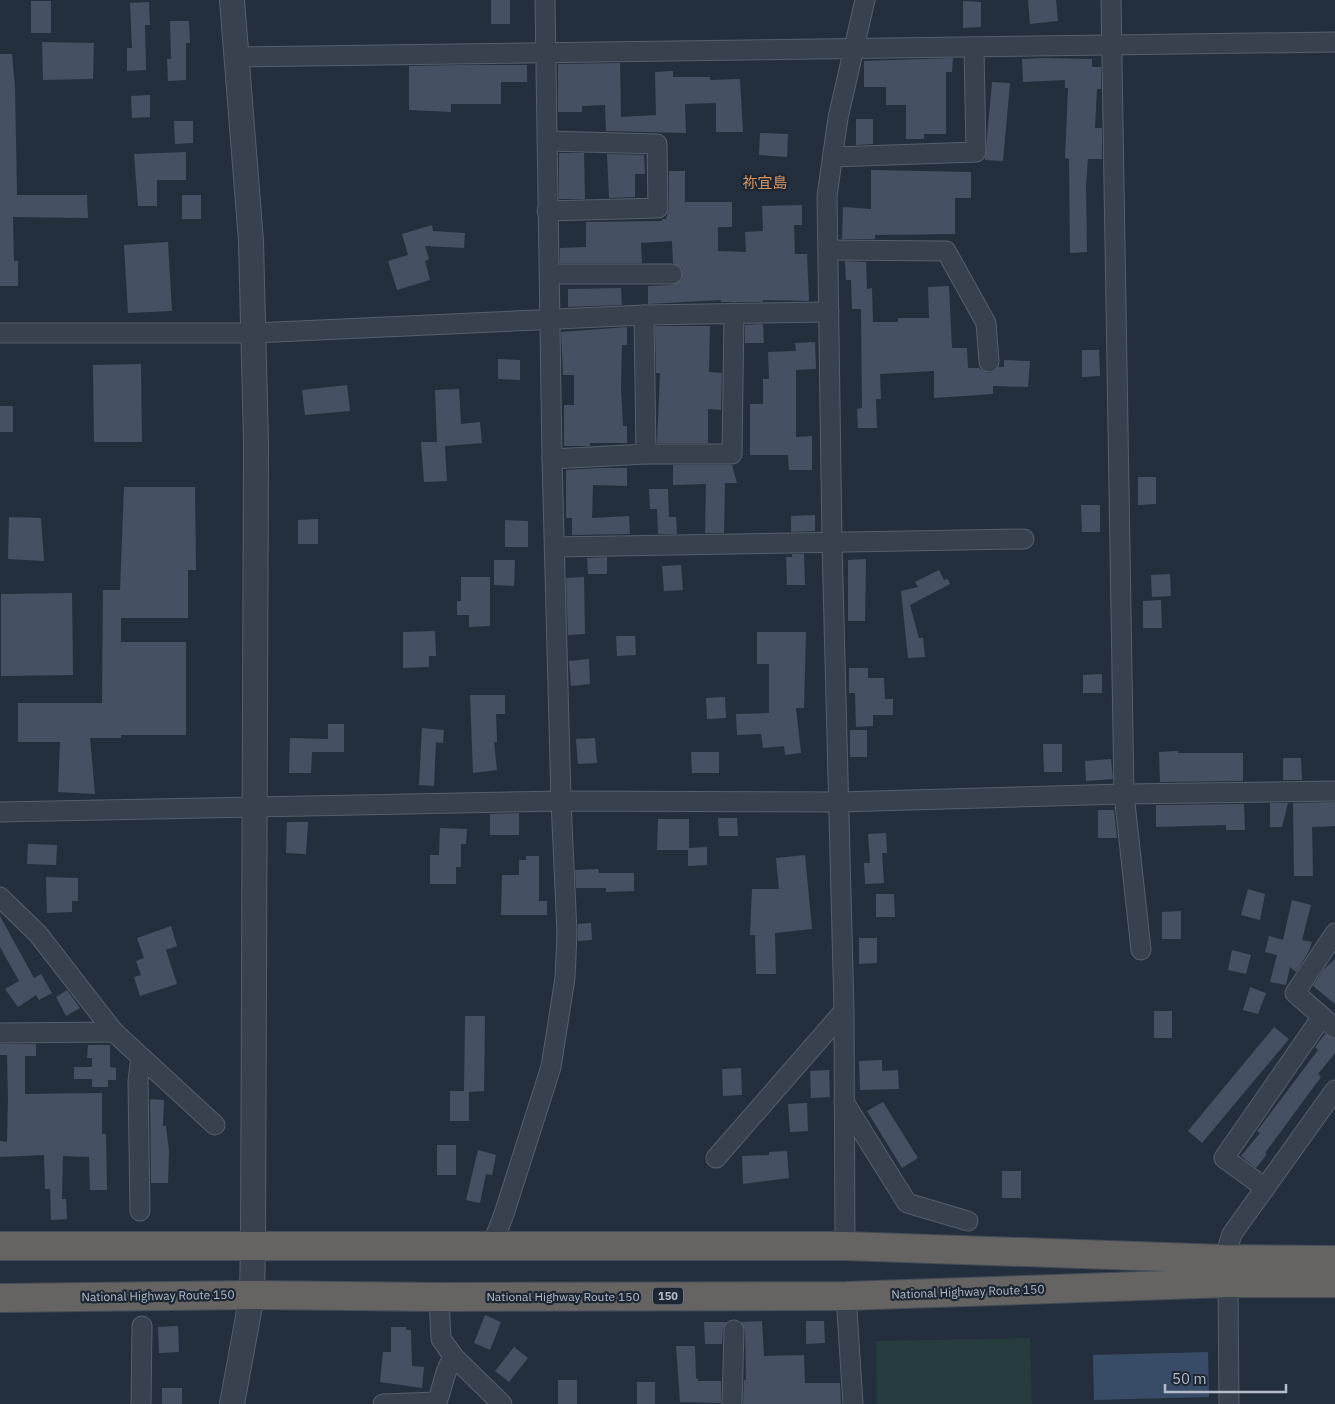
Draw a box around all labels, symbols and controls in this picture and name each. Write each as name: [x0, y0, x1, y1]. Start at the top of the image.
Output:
district label: 祢宜島: [742, 173, 788, 192]
street label: National Highway Route 150: [891, 1281, 1045, 1302]
street label: National Highway Route 150: [81, 1287, 235, 1304]
road number: 150: [653, 1288, 683, 1304]
street label: National Highway Route 150: [486, 1289, 640, 1304]
scale bar: [1165, 1362, 1286, 1394]
text: 50 m: [1172, 1369, 1207, 1388]

